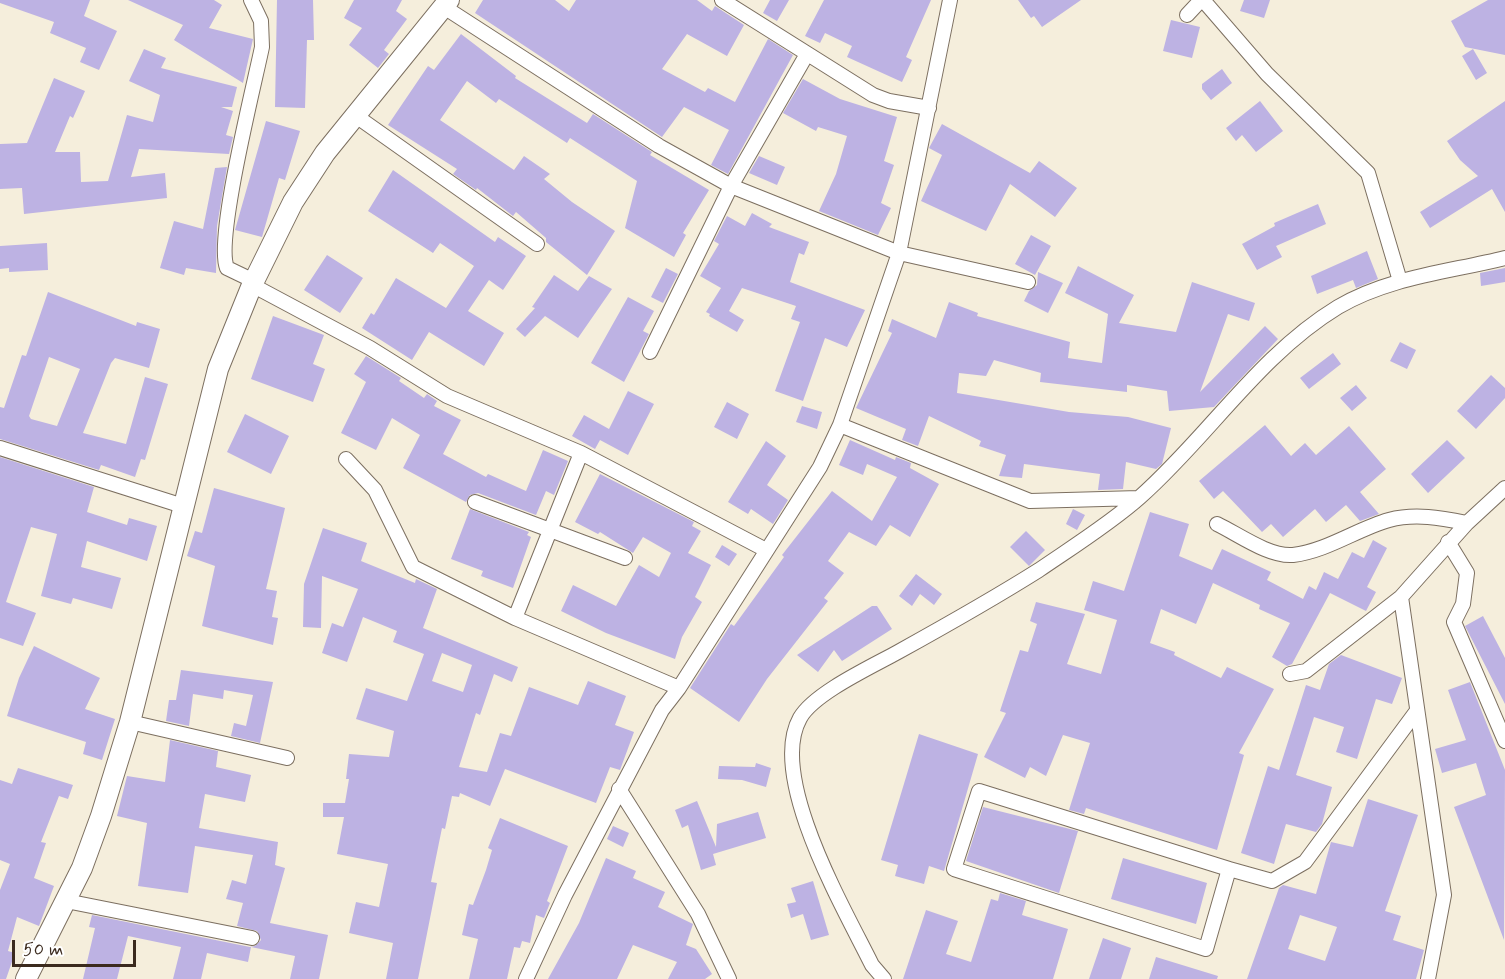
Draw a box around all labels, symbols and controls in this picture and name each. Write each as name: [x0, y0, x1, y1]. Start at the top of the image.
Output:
scale bar: [15, 928, 140, 966]
text: 50 m: [23, 938, 63, 962]

